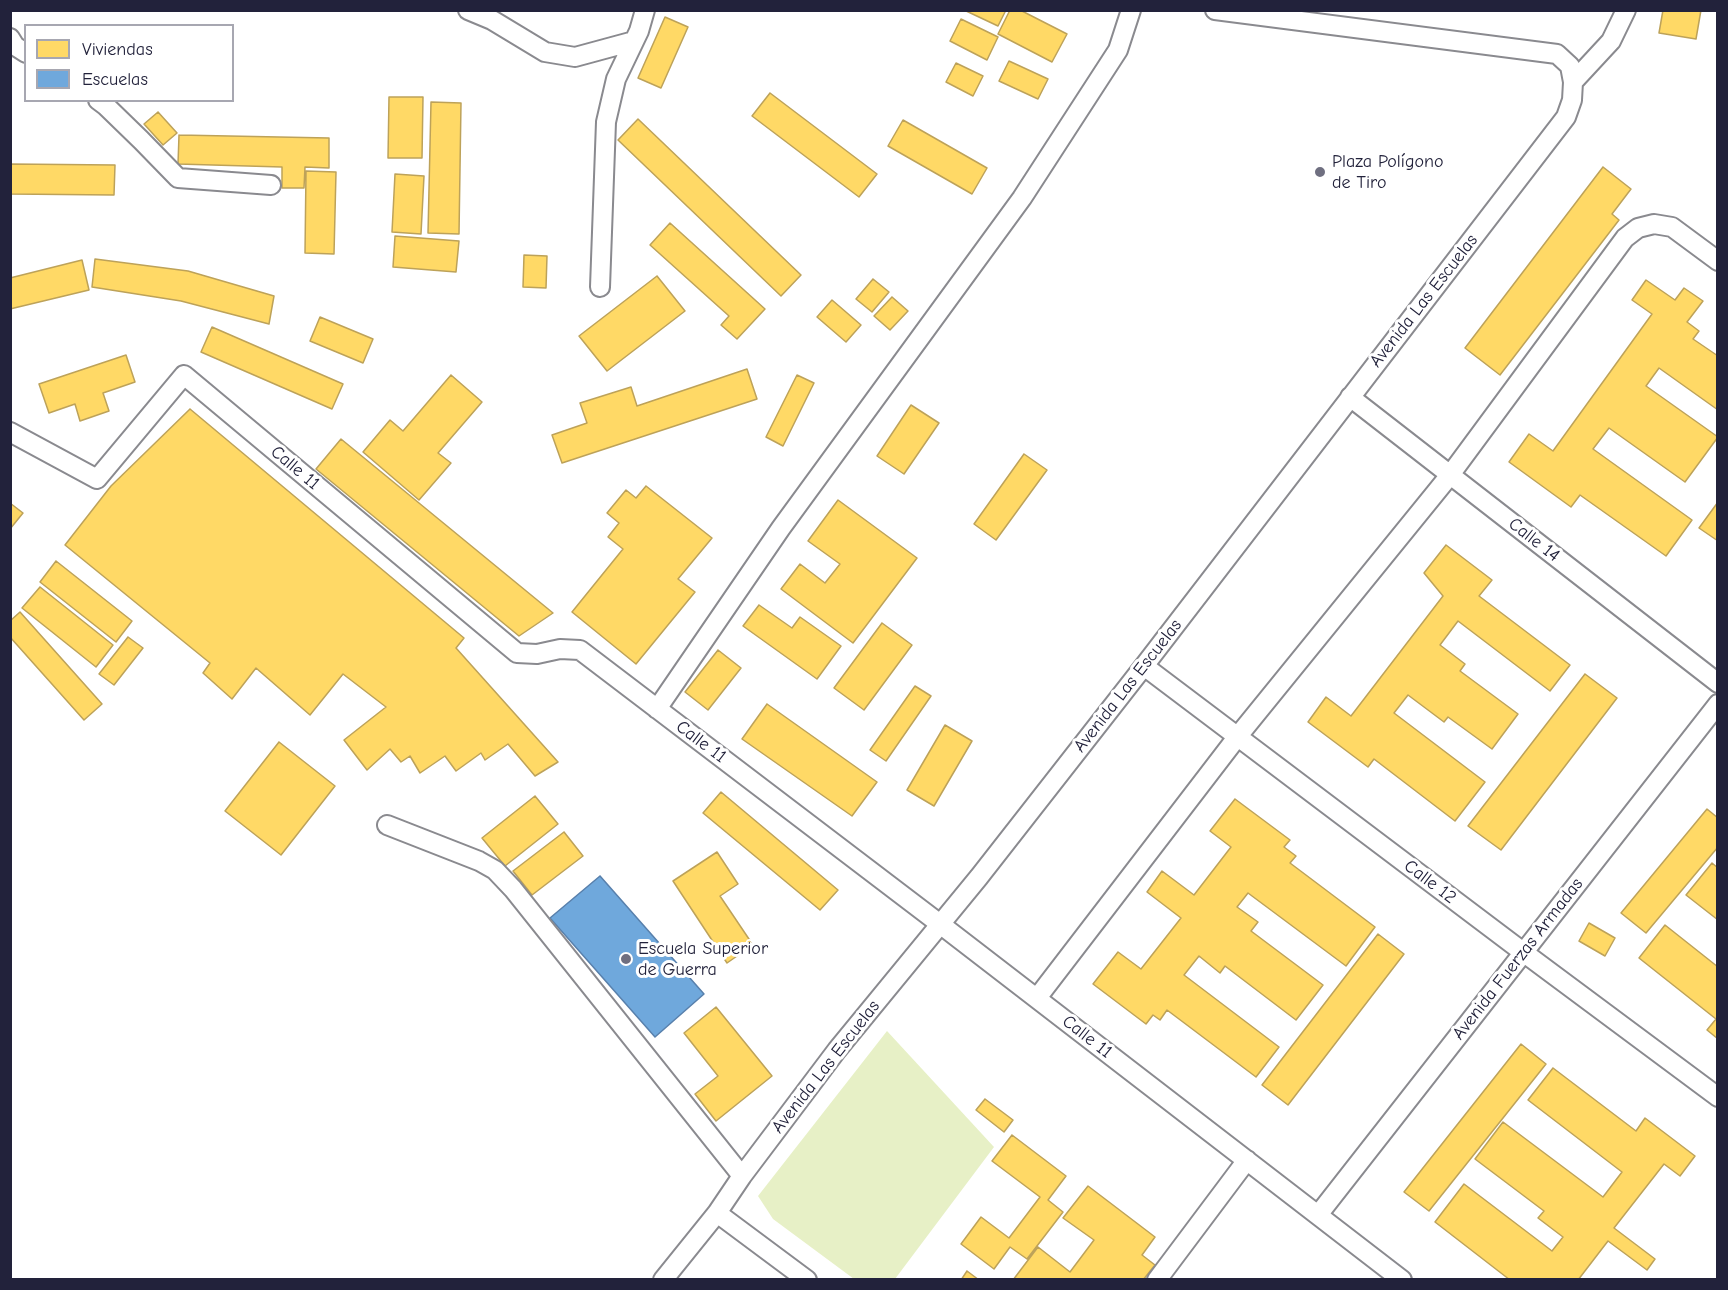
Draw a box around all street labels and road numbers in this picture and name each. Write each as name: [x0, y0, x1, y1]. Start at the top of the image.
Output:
street label: Avenida Las Escuelas: [1365, 230, 1483, 372]
street label: Calle 11: [266, 441, 324, 495]
street label: Calle 14: [1504, 513, 1564, 567]
street label: Avenida Las Escuelas: [1069, 615, 1187, 757]
street label: Calle 11: [672, 716, 730, 768]
street label: Calle 12: [1400, 855, 1460, 909]
street label: Avenida Fuerzas Armadas: [1448, 874, 1588, 1044]
street label: Avenida Las Escuelas: [767, 996, 885, 1138]
street label: Calle 11: [1058, 1011, 1116, 1063]

